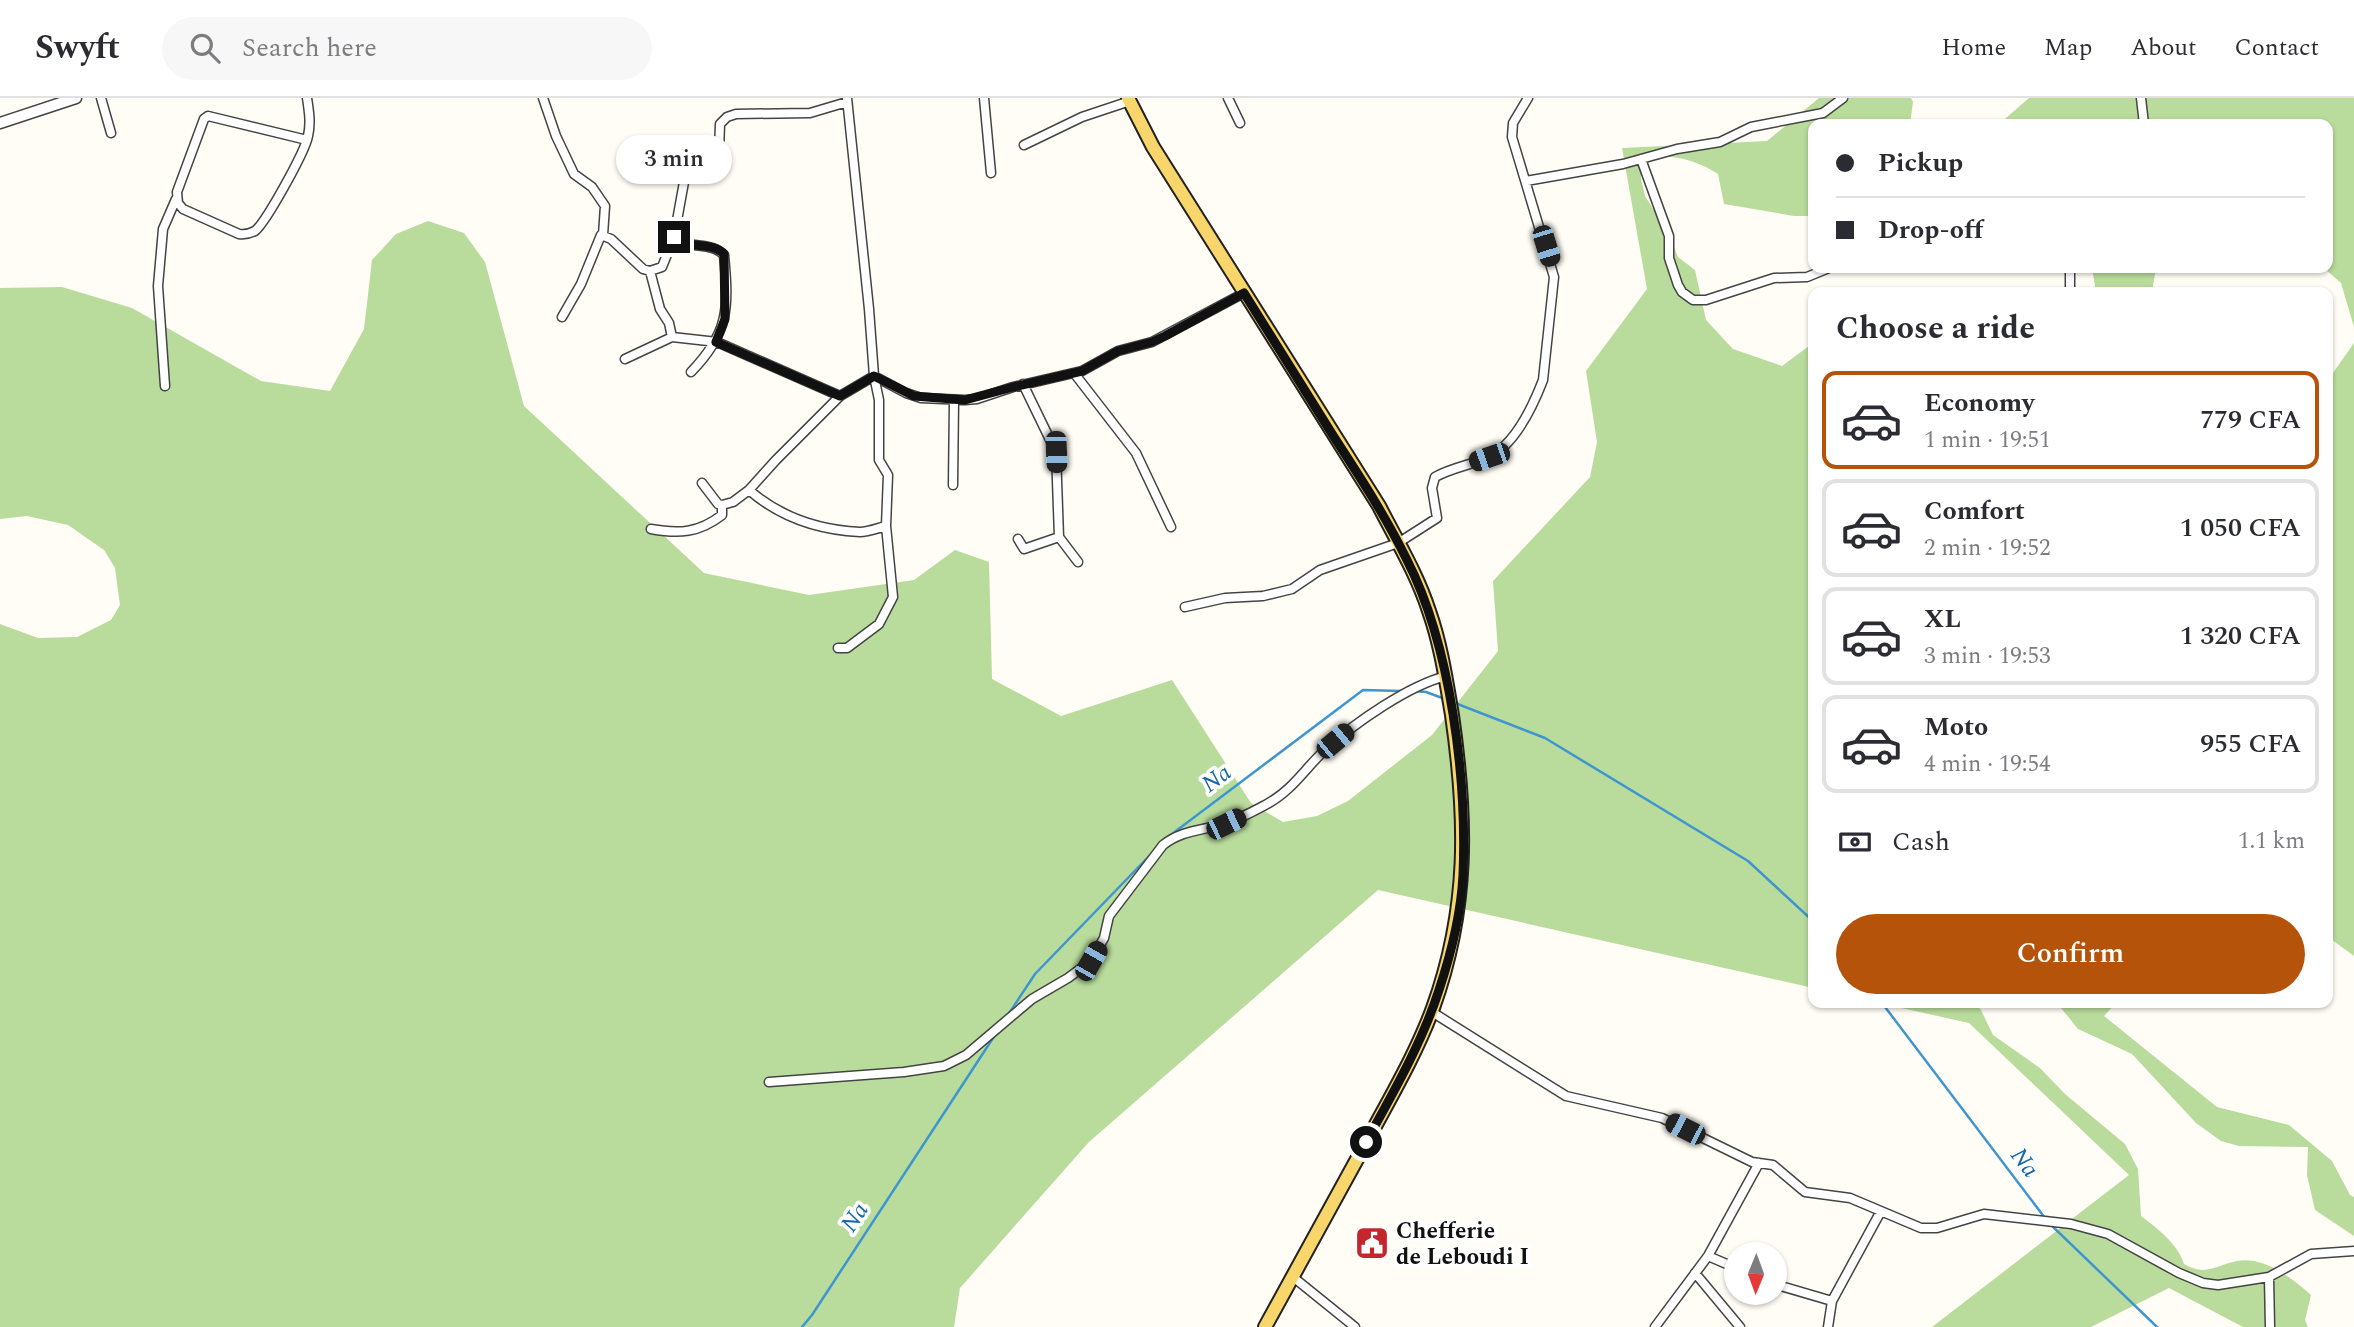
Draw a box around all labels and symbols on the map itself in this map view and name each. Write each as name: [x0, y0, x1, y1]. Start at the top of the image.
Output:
callout: 3 min: [616, 136, 732, 184]
route end: [658, 221, 690, 253]
car: [1530, 223, 1563, 269]
car: [1045, 431, 1068, 473]
car: [1466, 440, 1513, 474]
car: [1313, 719, 1358, 763]
water label: Na: [1194, 756, 1239, 802]
car: [1203, 805, 1250, 843]
car: [1072, 938, 1111, 984]
car: [1662, 1110, 1709, 1148]
route start: [1350, 1126, 1382, 1158]
water label: Na: [2001, 1140, 2047, 1185]
water label: Na: [832, 1195, 878, 1240]
place label: Chefferie de Leboudi I: [1396, 1214, 1529, 1275]
public building icon: Chefferie de Leboudi I: [1353, 1224, 1391, 1262]
north arrow: [1724, 1242, 1787, 1306]

